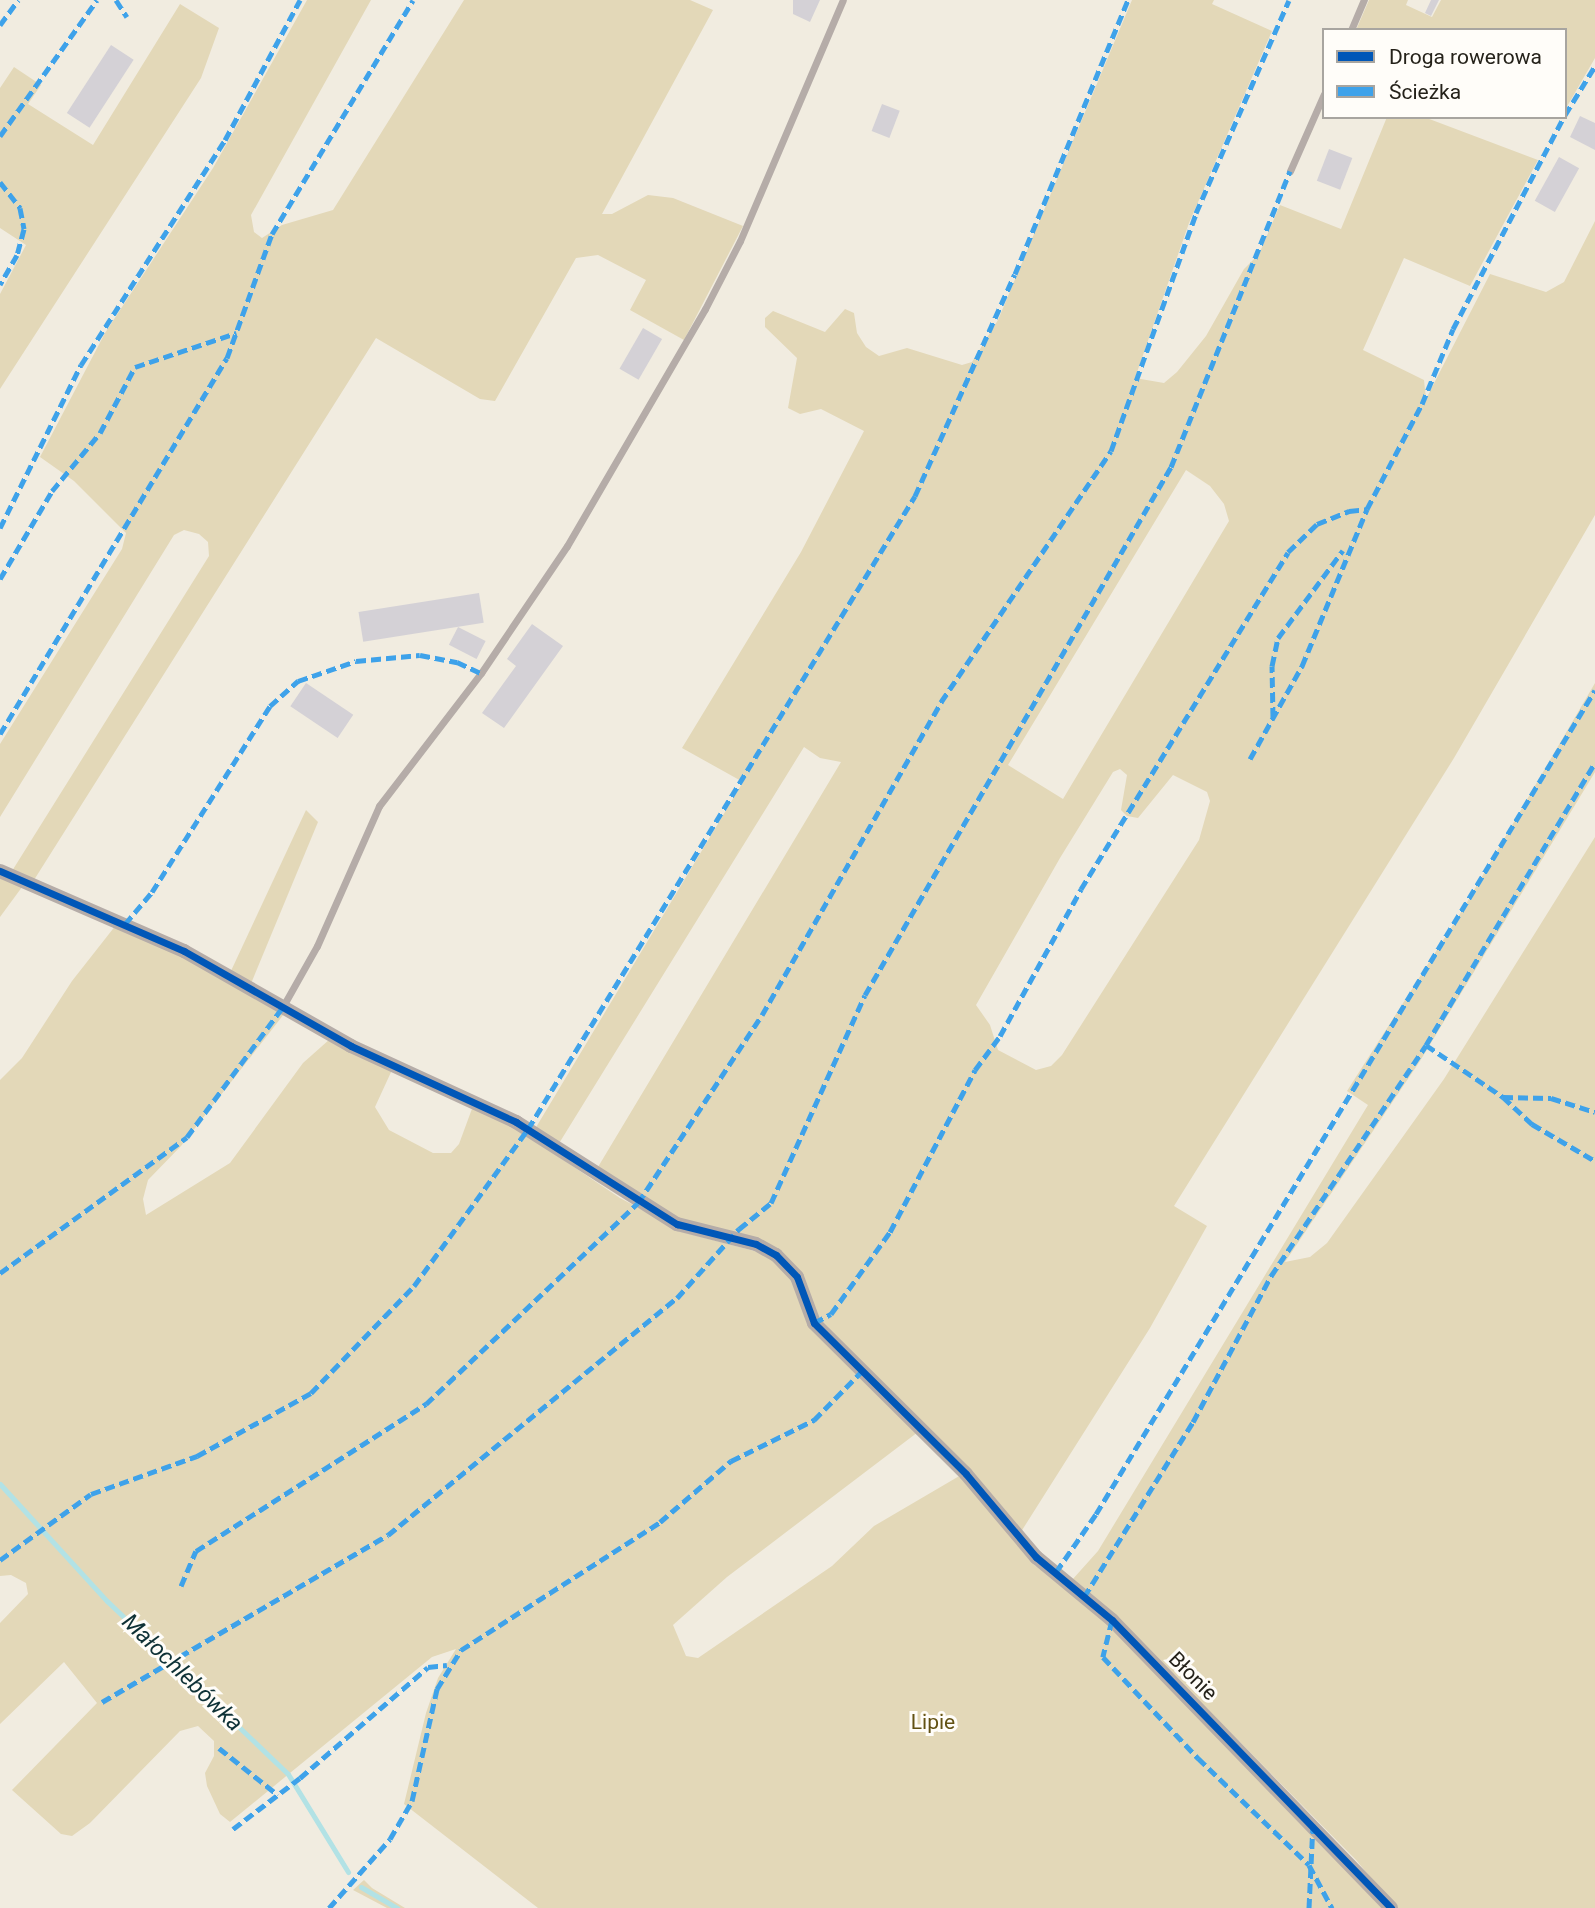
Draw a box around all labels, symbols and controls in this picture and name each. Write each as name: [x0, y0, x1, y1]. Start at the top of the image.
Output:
legend: [1322, 28, 1567, 119]
text: Droga rowerowa: [1389, 45, 1542, 69]
text: Ścieżka: [1389, 80, 1461, 104]
water label: Małochlebówka: [116, 1609, 248, 1737]
street label: Błonie: [1163, 1646, 1223, 1706]
park label: Lipie: [911, 1709, 955, 1735]

